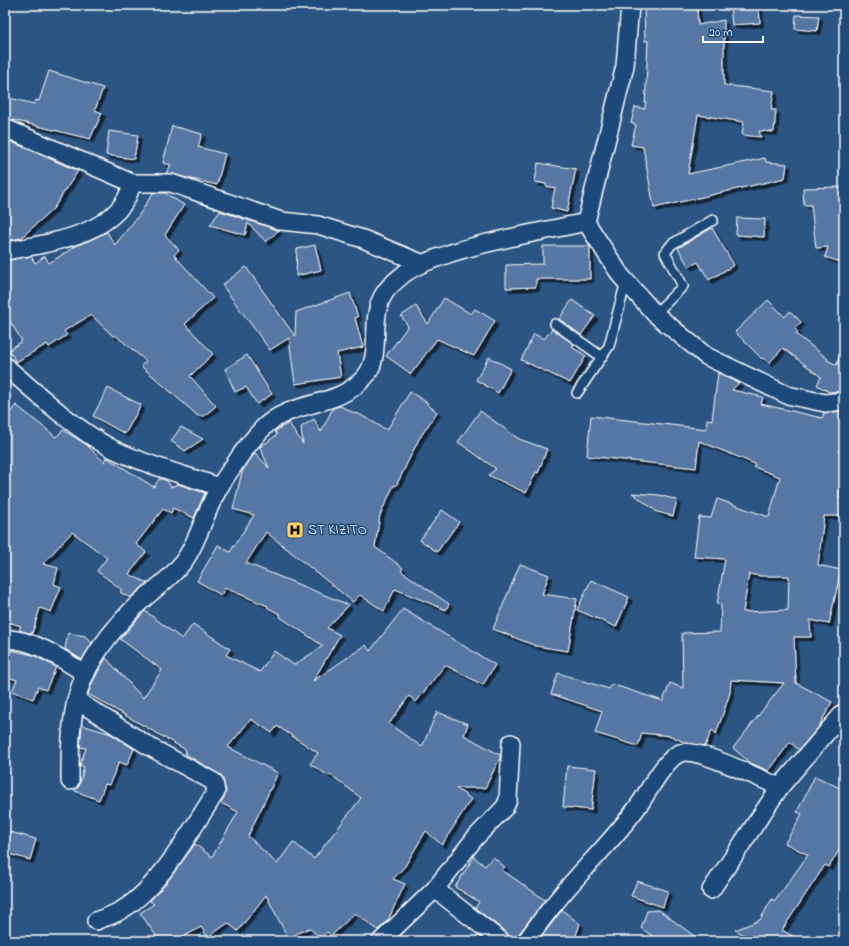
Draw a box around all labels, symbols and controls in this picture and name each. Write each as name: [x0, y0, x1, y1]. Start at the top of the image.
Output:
scale bar: [703, 18, 763, 44]
text: 20 m: [709, 24, 732, 42]
hospital icon: ST KIZITO: [285, 520, 305, 540]
place label: ST KIZITO: [308, 520, 367, 541]

